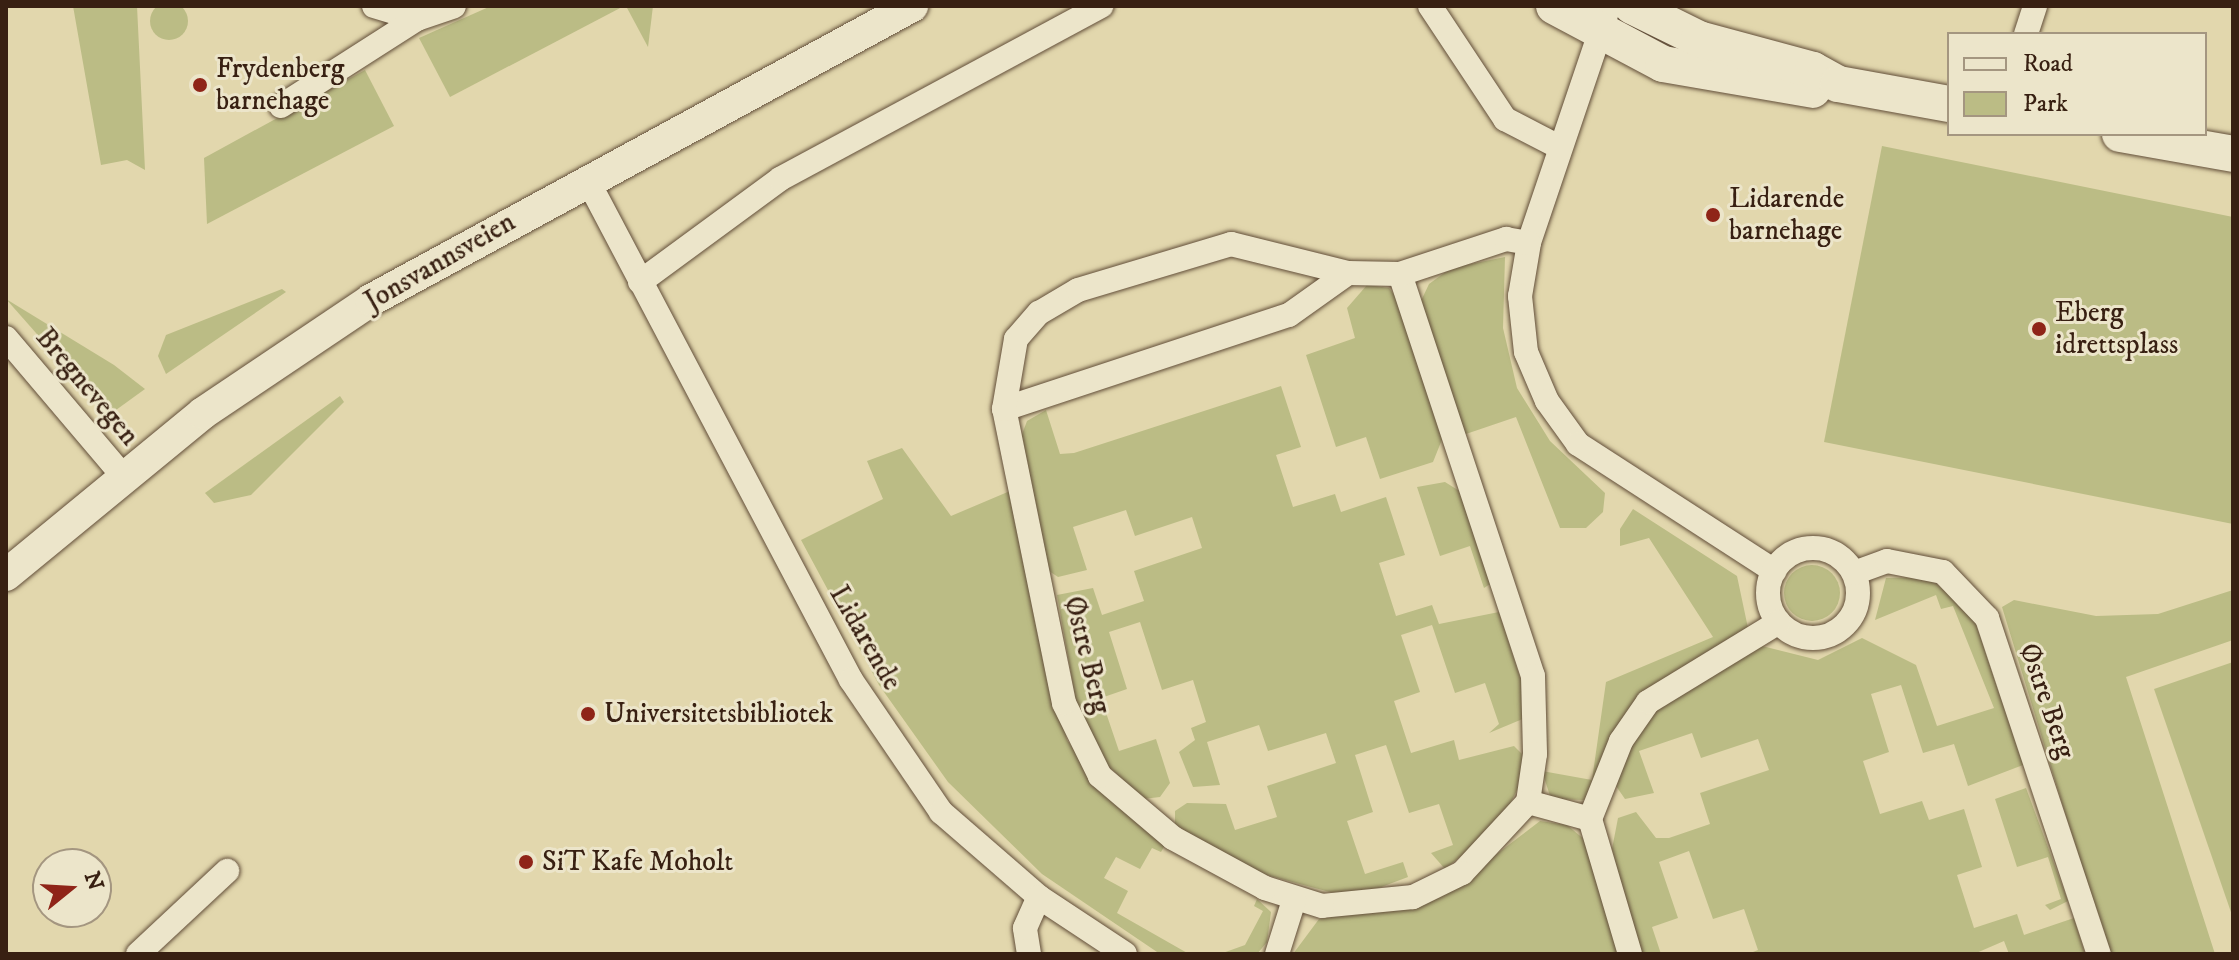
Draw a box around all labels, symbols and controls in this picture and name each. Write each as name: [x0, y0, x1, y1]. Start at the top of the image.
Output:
legend: [1947, 32, 2207, 136]
text: Road: [2023, 49, 2073, 79]
place label: Frydenberg barnehage: [216, 52, 344, 118]
marker: Frydenberg barnehage: [191, 76, 209, 94]
text: Park: [2023, 89, 2068, 119]
place label: Lidarende barnehage: [1729, 182, 1844, 248]
street label: Jonsvannsveien: [359, 205, 521, 319]
marker: Lidarende barnehage: [1704, 206, 1722, 224]
place label: Eberg idrettsplass: [2055, 296, 2178, 362]
marker: Eberg idrettsplass: [2030, 320, 2048, 338]
street label: Bregnevegen: [28, 321, 146, 453]
street label: Lidarende: [822, 580, 908, 696]
street label: Østre Berg: [1056, 593, 1118, 717]
street label: Østre Berg: [2012, 639, 2082, 763]
place label: Universitetsbibliotek: [604, 697, 833, 731]
marker: Universitetsbibliotek: [579, 705, 597, 723]
place label: SiT Kafe Moholt: [542, 845, 733, 879]
north arrow: [32, 848, 112, 928]
marker: SiT Kafe Moholt: [517, 853, 535, 871]
text: N: [78, 868, 109, 894]

